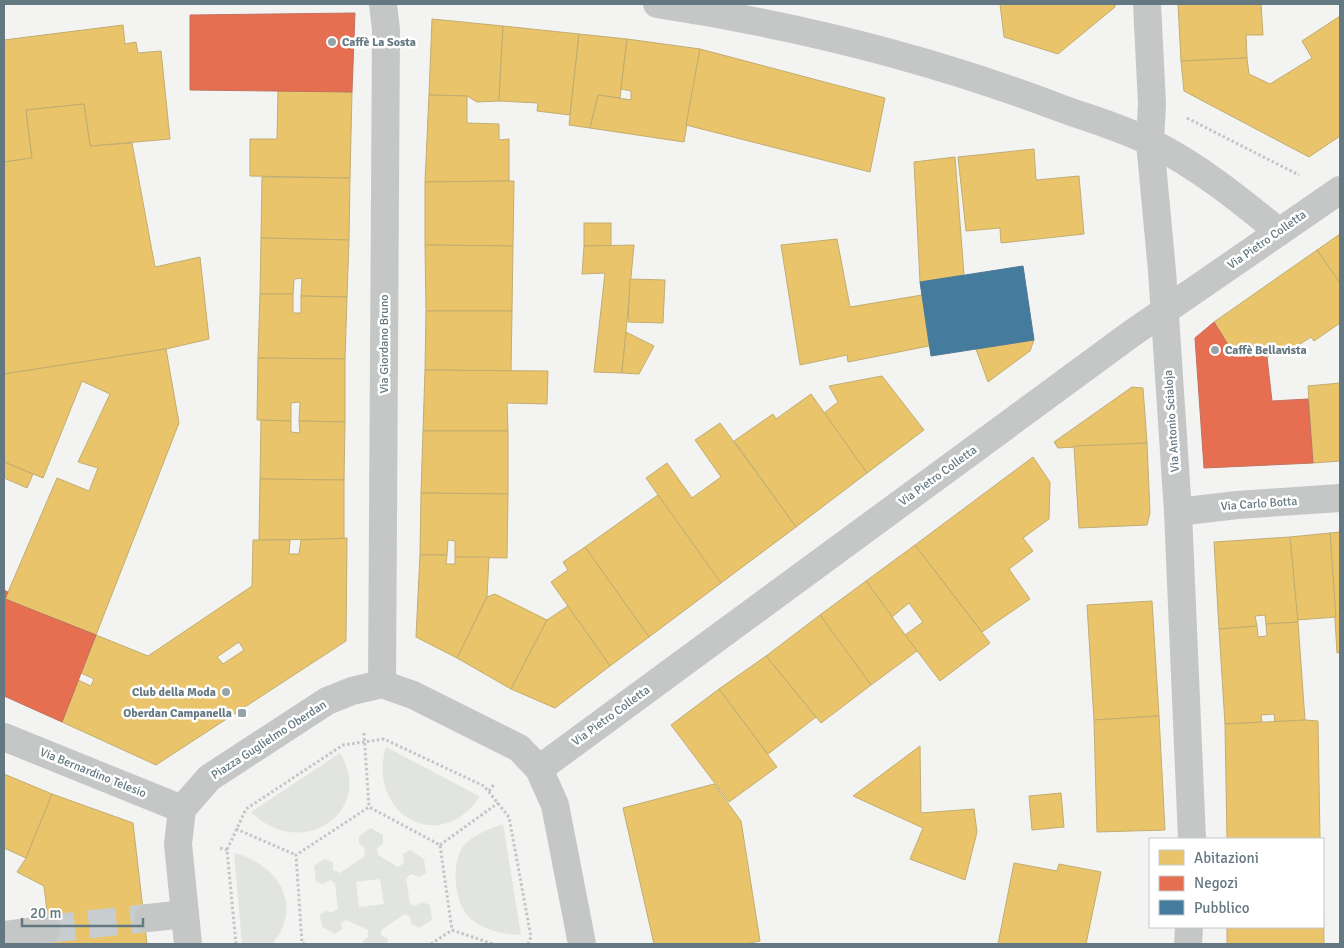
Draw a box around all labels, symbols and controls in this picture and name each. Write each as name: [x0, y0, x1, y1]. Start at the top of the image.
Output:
place label: Caffè La Sosta: [342, 35, 416, 50]
marker: Caffè La Sosta: [326, 36, 338, 48]
street label: Via Pietro Colletta: [1225, 207, 1309, 273]
street label: Via Giordano Bruno: [377, 294, 392, 394]
place label: Caffè Bellavista: [1225, 343, 1307, 358]
marker: Caffè Bellavista: [1209, 344, 1221, 356]
street label: Via Antonio Scialoja: [1161, 369, 1183, 473]
street label: Via Pietro Colletta: [896, 443, 980, 509]
street label: Via Carlo Botta: [1220, 494, 1298, 514]
street label: Via Pietro Colletta: [569, 683, 653, 749]
place label: Club della Moda: [132, 685, 216, 700]
marker: Club della Moda: [220, 686, 232, 698]
street label: Piazza Guglielmo Oberdan: [209, 697, 329, 783]
place label: Oberdan Campanella: [123, 706, 232, 721]
marker: Oberdan Campanella: [236, 707, 248, 719]
street label: Via Bernardino Telesio: [38, 745, 148, 801]
legend: [1149, 838, 1324, 928]
text: Abitazioni: [1194, 849, 1259, 867]
text: Negozi: [1194, 874, 1238, 892]
scale bar: [22, 896, 144, 928]
text: Pubblico: [1194, 899, 1250, 917]
text: 20 m: [30, 904, 61, 922]

